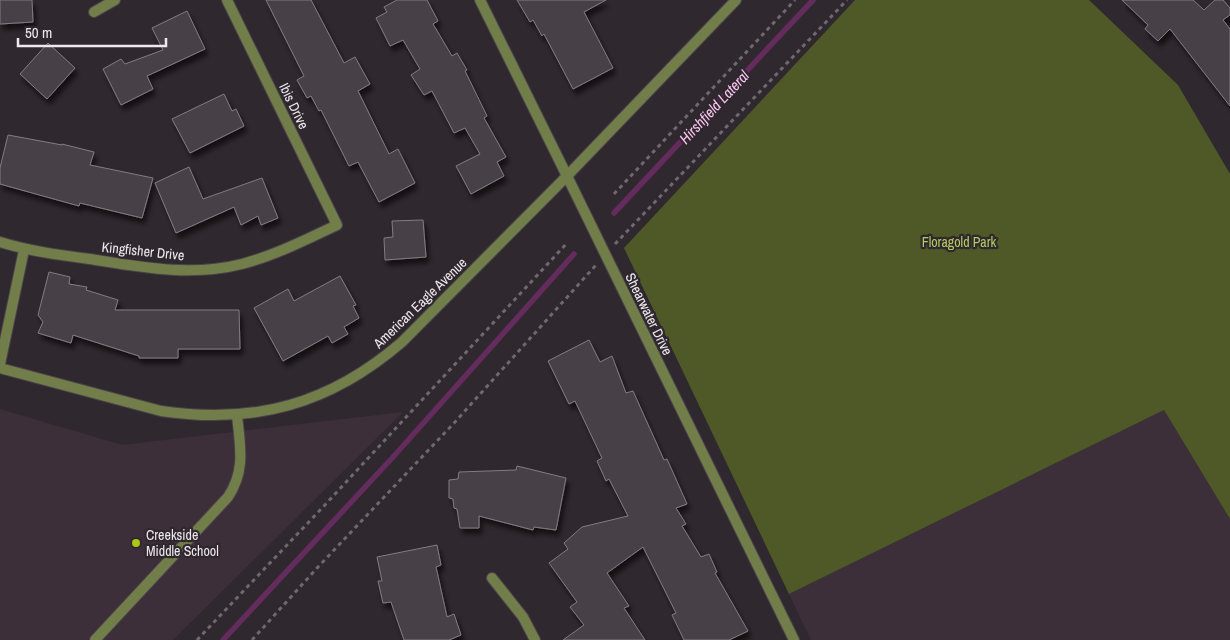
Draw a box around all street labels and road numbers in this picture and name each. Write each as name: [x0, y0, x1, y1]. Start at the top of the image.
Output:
street label: Ibis Drive: [275, 80, 313, 132]
street label: Kingfisher Drive: [101, 238, 185, 264]
street label: American Eagle Avenue: [369, 254, 470, 353]
street label: Shearwater Drive: [621, 270, 677, 358]

